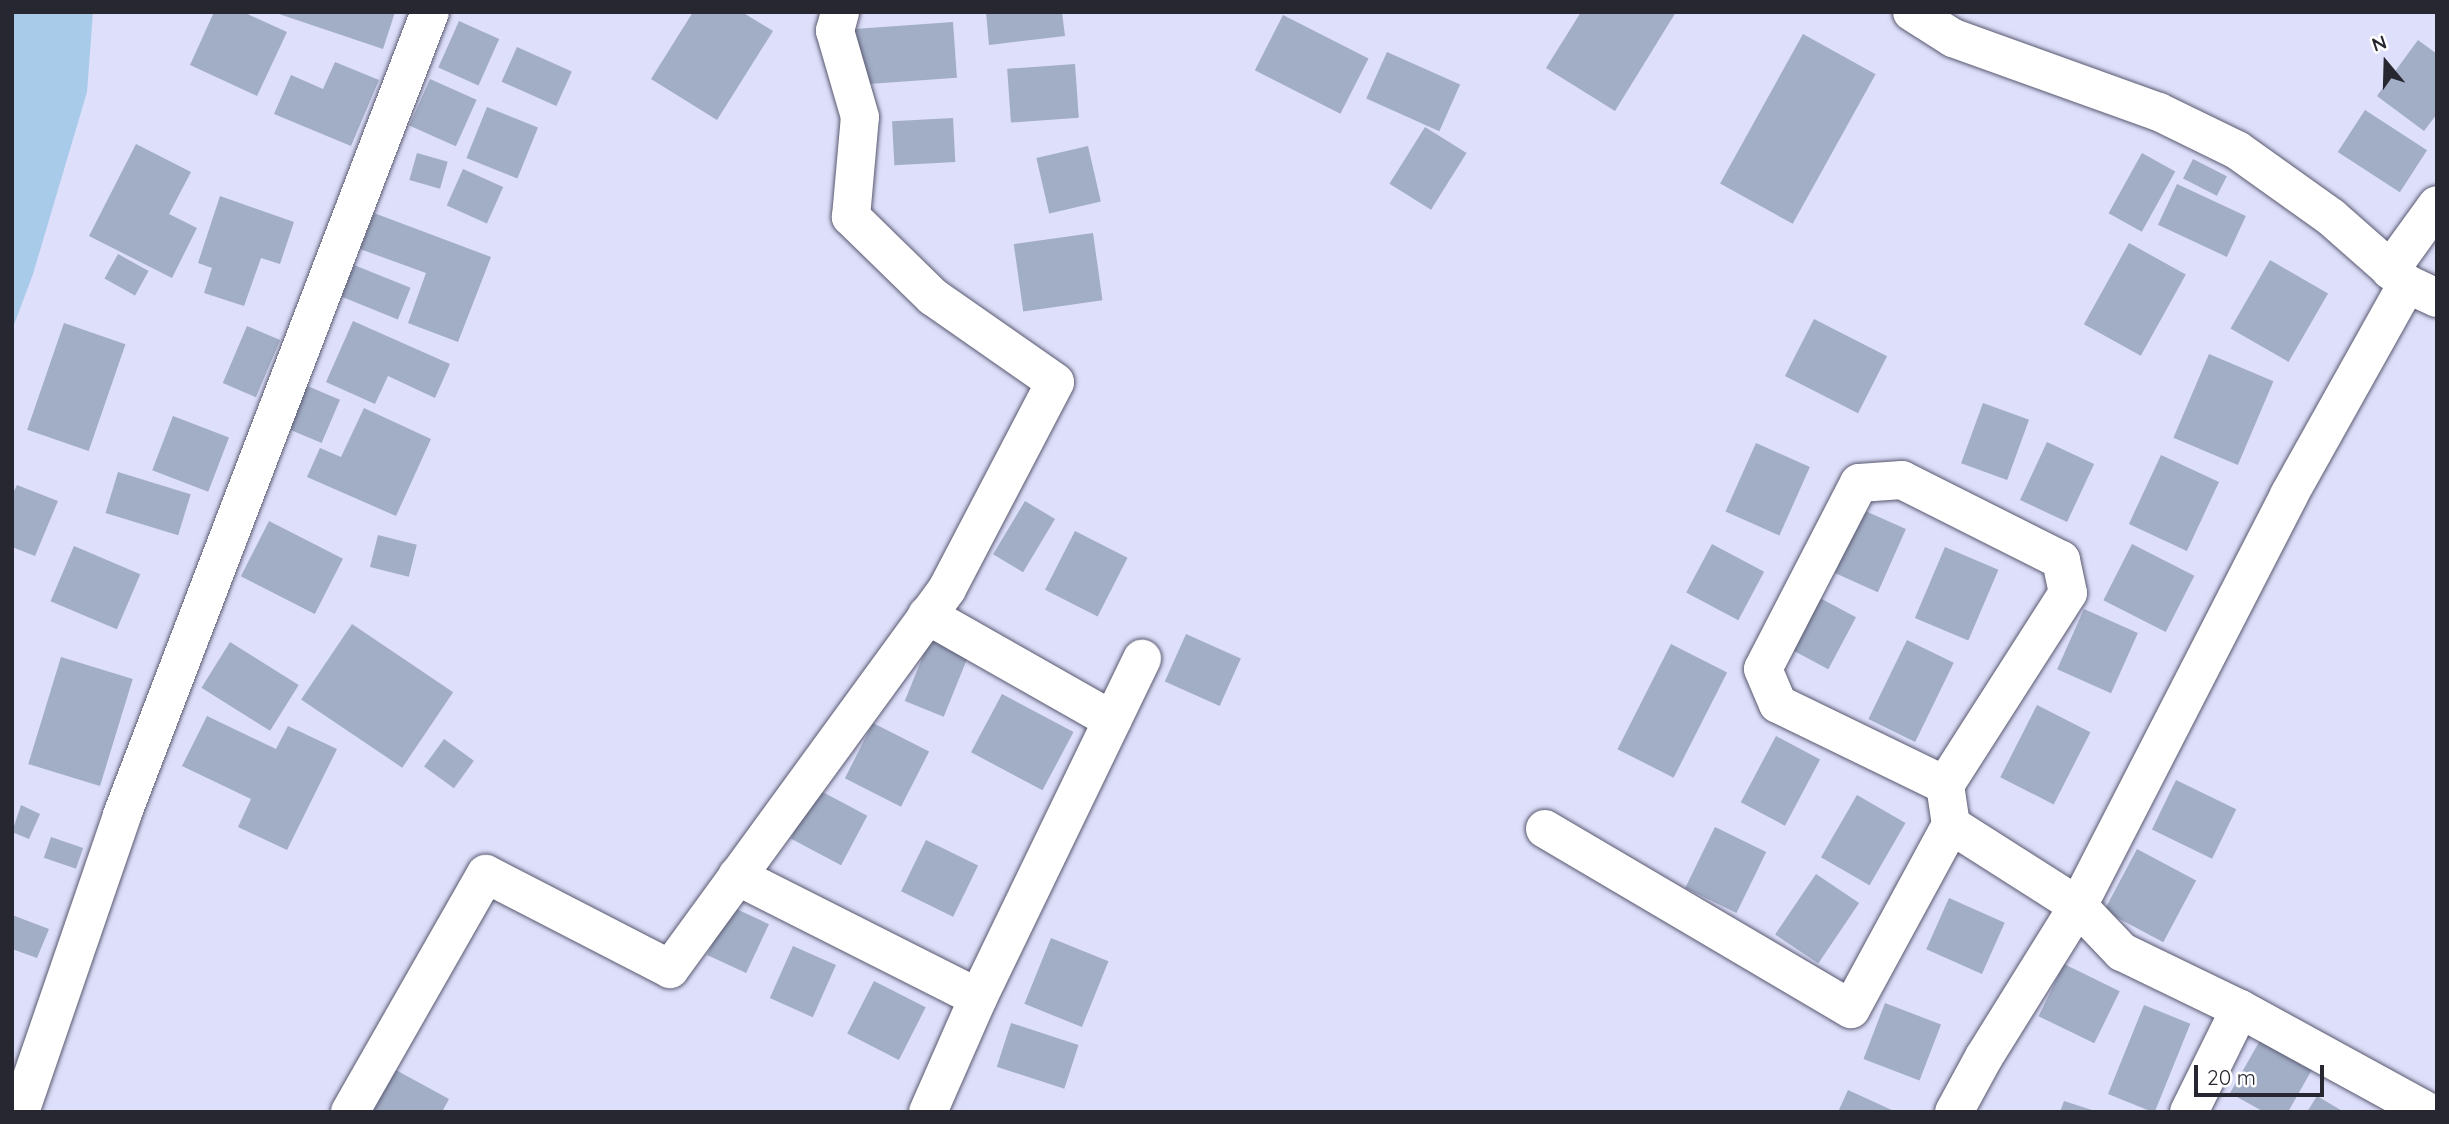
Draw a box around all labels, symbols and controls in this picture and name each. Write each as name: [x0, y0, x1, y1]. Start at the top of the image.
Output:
north arrow: [2351, 28, 2421, 98]
text: N: [2369, 30, 2390, 57]
scale bar: [2197, 1050, 2326, 1094]
text: 20 m: [2207, 1064, 2256, 1090]

